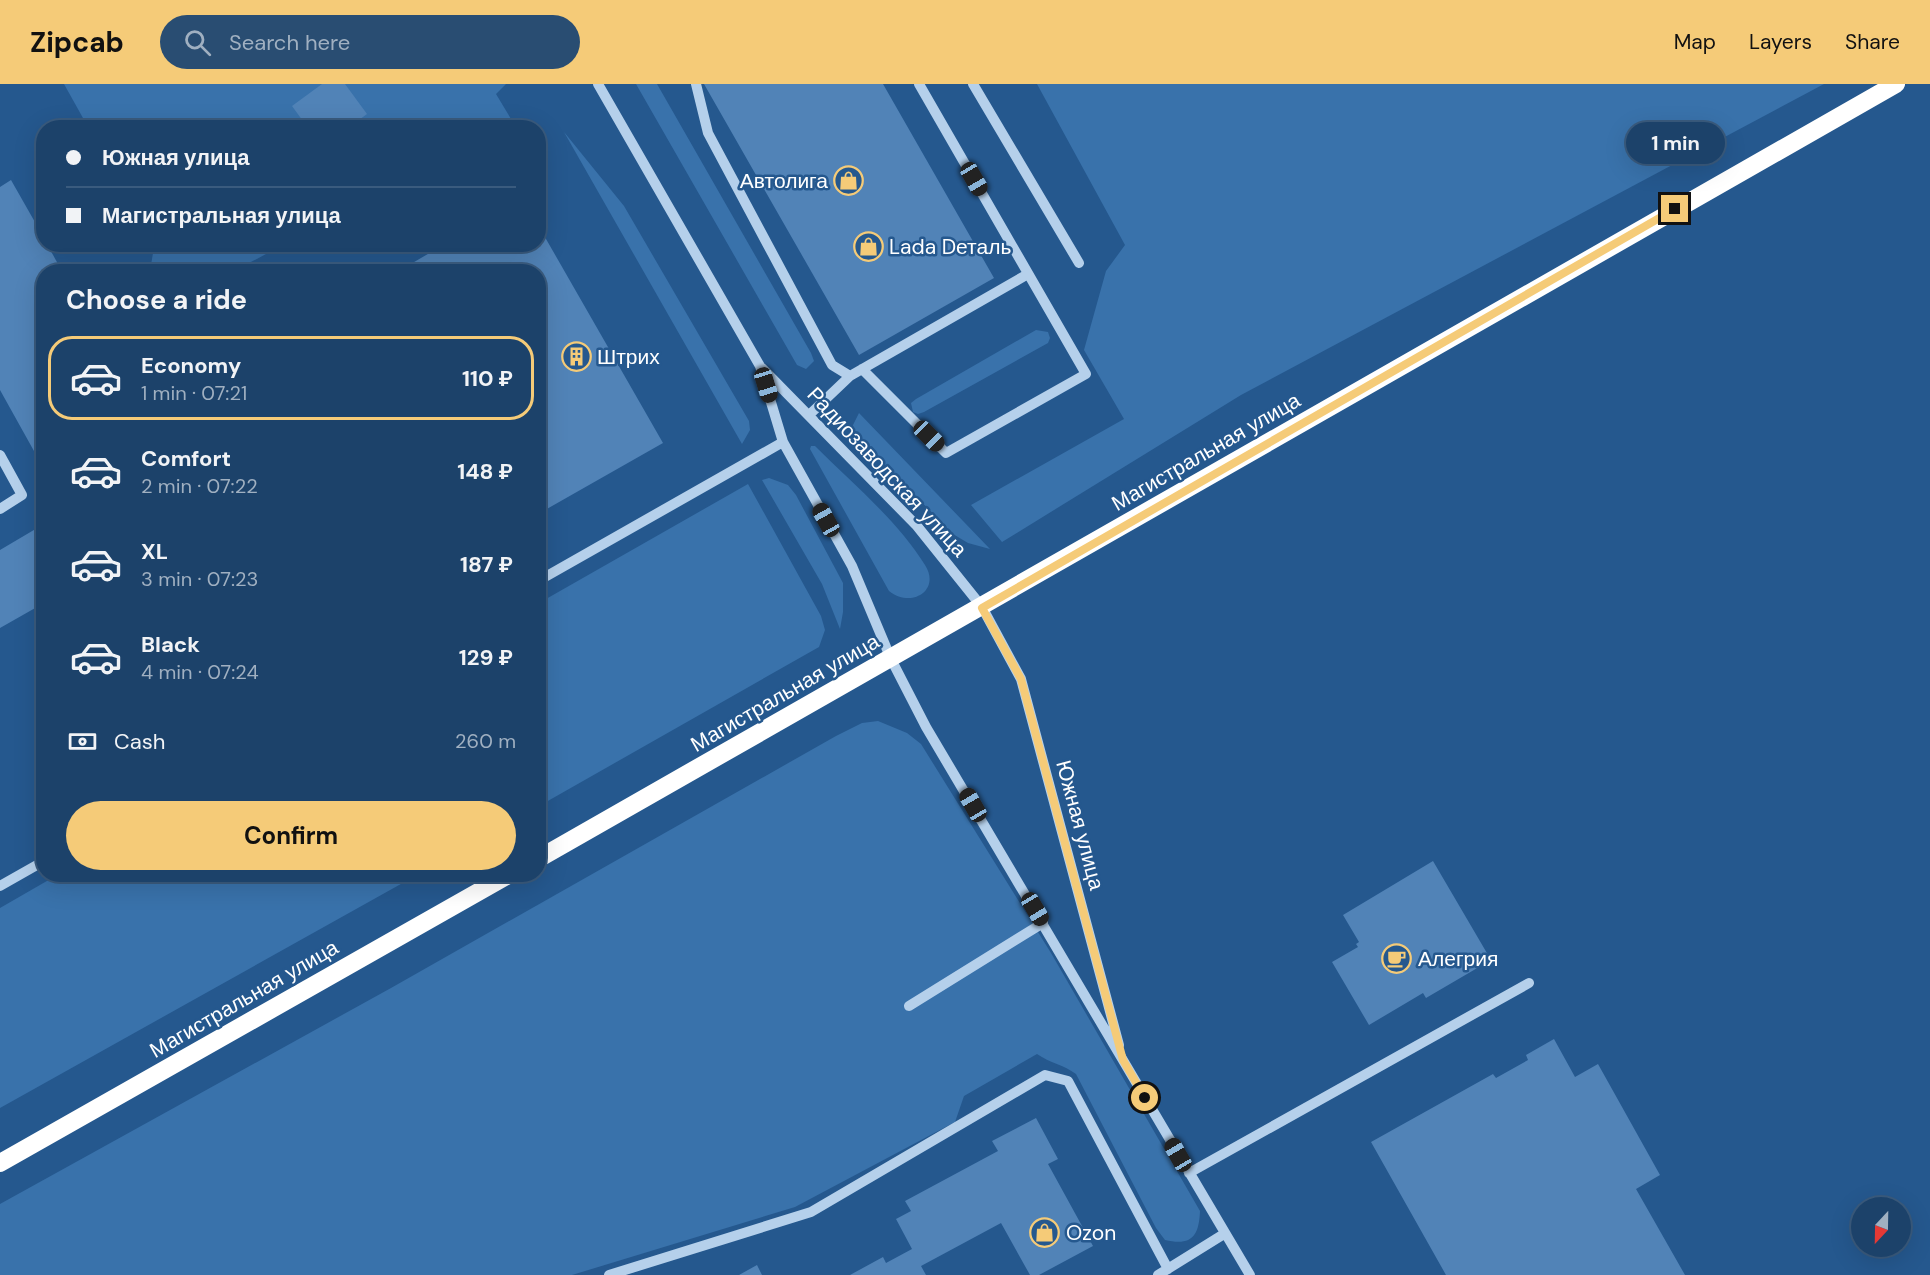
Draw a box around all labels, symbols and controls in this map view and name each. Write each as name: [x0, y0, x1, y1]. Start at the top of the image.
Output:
search box: [160, 15, 580, 69]
text: Zipcab: [30, 24, 124, 61]
icon: search: [181, 26, 214, 59]
text: Search here: [229, 28, 350, 57]
text: Map: [1674, 28, 1716, 56]
text: Layers: [1749, 28, 1812, 56]
text: Share: [1845, 28, 1900, 56]
callout: 1 min: [1626, 122, 1724, 164]
text: 1 min: [1651, 130, 1700, 156]
text: Южная улица: [102, 143, 250, 172]
car: [957, 159, 991, 199]
shop icon: Автолига: [833, 165, 865, 197]
place label: Автолига: [740, 167, 828, 195]
route end: [1661, 195, 1688, 222]
text: Магистральная улица: [102, 201, 341, 230]
shop icon: Lada Dеталь: [852, 231, 884, 263]
place label: Lada Dеталь: [889, 233, 1011, 261]
text: Choose a ride: [66, 282, 247, 317]
building icon: Штрих: [560, 341, 592, 373]
place label: Штрих: [597, 343, 660, 371]
icon: car: [69, 351, 123, 405]
text: Economy: [141, 351, 241, 380]
text: 110 ₽: [462, 364, 513, 393]
car: [752, 365, 780, 405]
text: 1 min · 07:21: [141, 380, 247, 406]
street label: Радиозаводская улица: [801, 381, 973, 563]
street label: Магистральная улица: [1107, 386, 1306, 517]
car: [910, 417, 948, 455]
icon: car: [69, 444, 123, 498]
text: Comfort: [141, 444, 231, 473]
text: 148 ₽: [457, 457, 513, 486]
text: 2 min · 07:22: [141, 473, 258, 499]
car: [809, 500, 843, 540]
icon: car: [69, 537, 123, 591]
text: XL: [141, 537, 168, 566]
text: 187 ₽: [460, 550, 513, 579]
text: 3 min · 07:23: [141, 566, 258, 592]
street label: Магистральная улица: [686, 627, 885, 758]
icon: car: [69, 630, 123, 684]
text: Black: [141, 630, 200, 659]
text: 129 ₽: [459, 643, 513, 672]
text: 4 min · 07:24: [141, 659, 259, 685]
icon: cash: [66, 725, 99, 758]
text: Cash: [114, 727, 165, 756]
text: 260 m: [455, 728, 516, 754]
street label: Южная улица: [1049, 757, 1111, 893]
car: [956, 785, 990, 825]
button: Confirm: [66, 801, 516, 870]
car: [1018, 889, 1052, 929]
street label: Магистральная улица: [145, 933, 344, 1064]
cafe icon: Алегрия: [1381, 943, 1413, 975]
place label: Алегрия: [1418, 945, 1498, 973]
route start: [1131, 1084, 1158, 1111]
car: [1161, 1135, 1195, 1175]
north arrow: [1851, 1197, 1911, 1257]
map controls: [1851, 1197, 1911, 1257]
shop icon: Ozon: [1029, 1217, 1061, 1249]
place label: Ozon: [1066, 1219, 1116, 1247]

